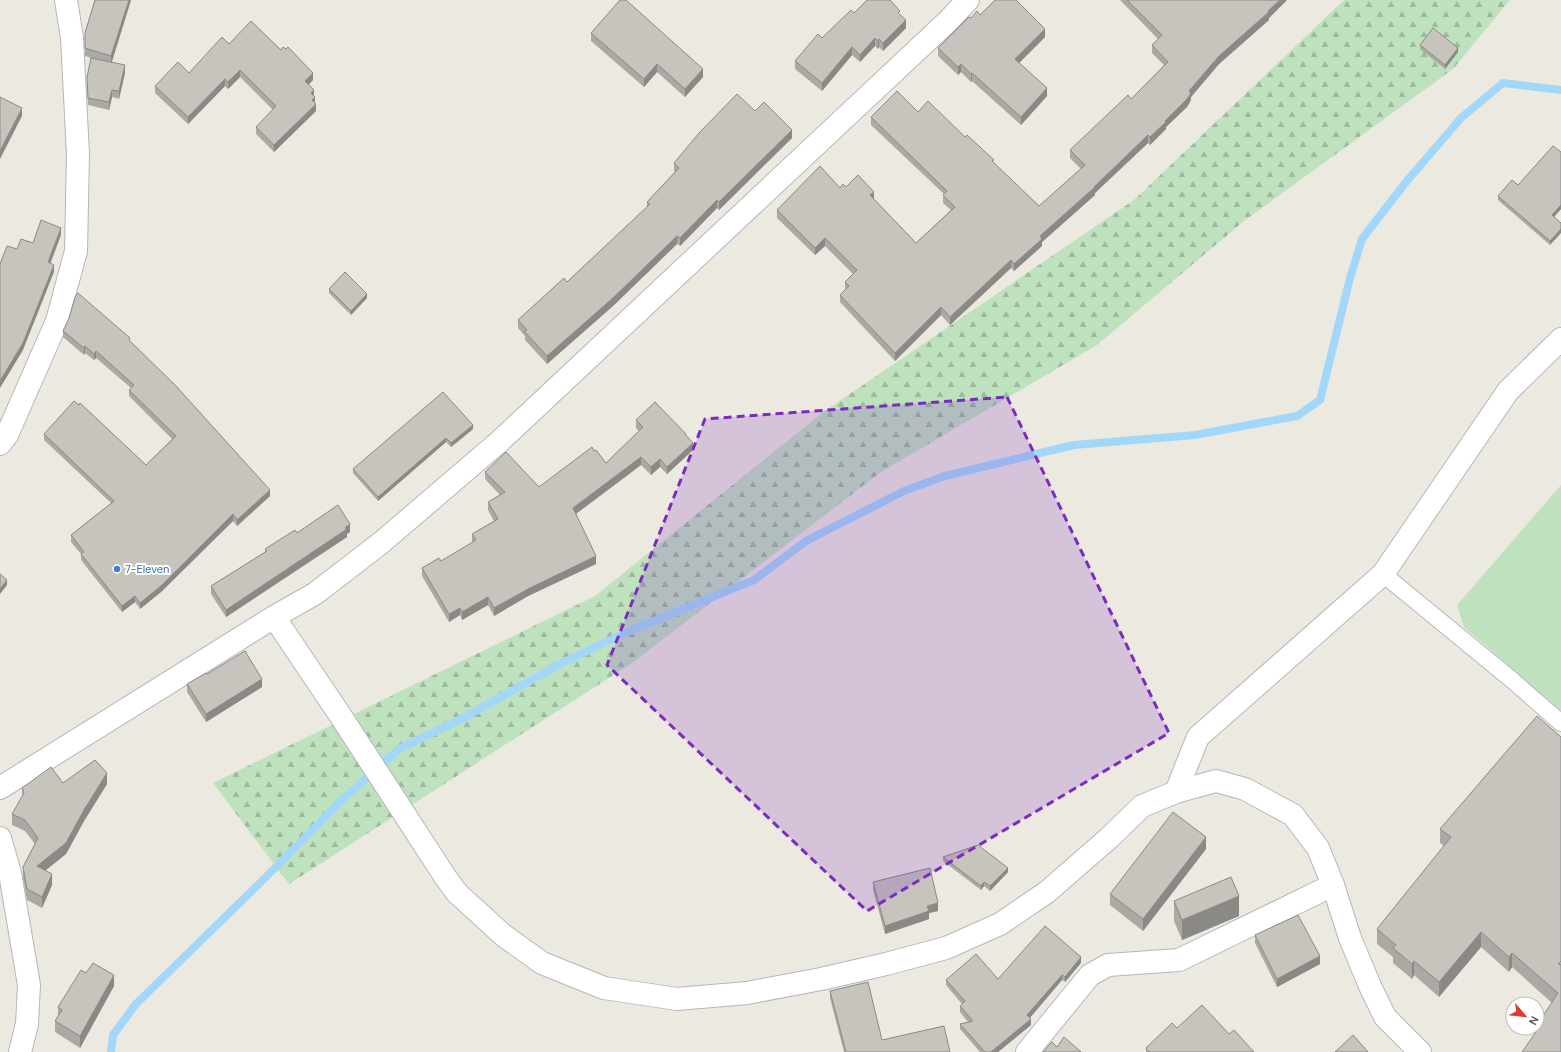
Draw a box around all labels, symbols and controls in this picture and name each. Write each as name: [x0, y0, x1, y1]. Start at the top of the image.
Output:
place label: 7-Eleven: [125, 562, 169, 576]
marker: 7-Eleven: [112, 564, 122, 574]
north arrow: [1505, 996, 1545, 1036]
text: N: [1526, 1014, 1542, 1028]

